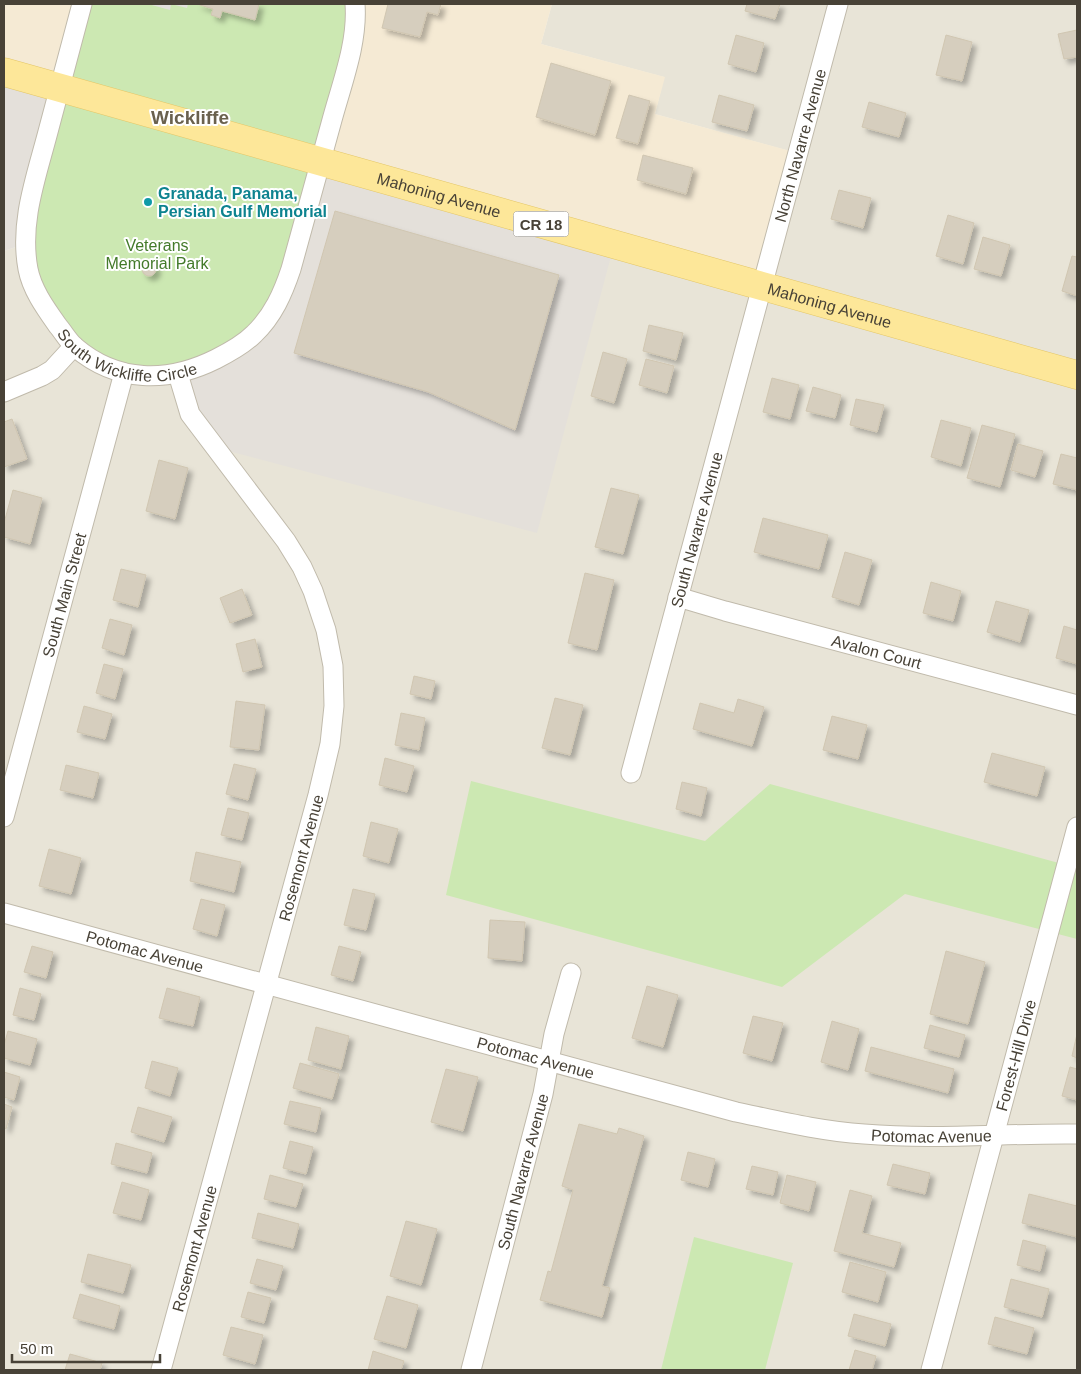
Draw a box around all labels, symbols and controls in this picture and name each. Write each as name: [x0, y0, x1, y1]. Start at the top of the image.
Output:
street label: North Navarre Avenue: [771, 67, 829, 224]
district label: Wickliffe: [151, 107, 229, 128]
street label: Mahoning Avenue: [375, 169, 503, 220]
place label: Granada, Panama, Persian Gulf Memorial: [158, 185, 327, 220]
marker: Granada, Panama, Persian Gulf Memorial: [142, 196, 154, 208]
road number: CR 18: [514, 212, 568, 236]
park label: Veterans Memorial Park: [105, 237, 210, 272]
street label: Mahoning Avenue: [766, 280, 894, 331]
street label: South Wickliffe Circle: [54, 325, 199, 384]
street label: South Navarre Avenue: [667, 450, 726, 610]
street label: South Main Street: [39, 530, 89, 659]
street label: Avalon Court: [830, 631, 924, 672]
street label: Rosemont Avenue: [275, 792, 326, 923]
street label: Potomac Avenue: [84, 927, 205, 975]
street label: Forest-Hill Drive: [993, 997, 1039, 1113]
street label: Potomac Avenue: [475, 1034, 596, 1082]
street label: South Navarre Avenue: [494, 1092, 551, 1252]
street label: Potomac Avenue: [871, 1126, 992, 1145]
street label: Rosemont Avenue: [169, 1183, 220, 1314]
scale bar: [12, 1332, 160, 1364]
text: 50 m: [20, 1340, 53, 1357]

